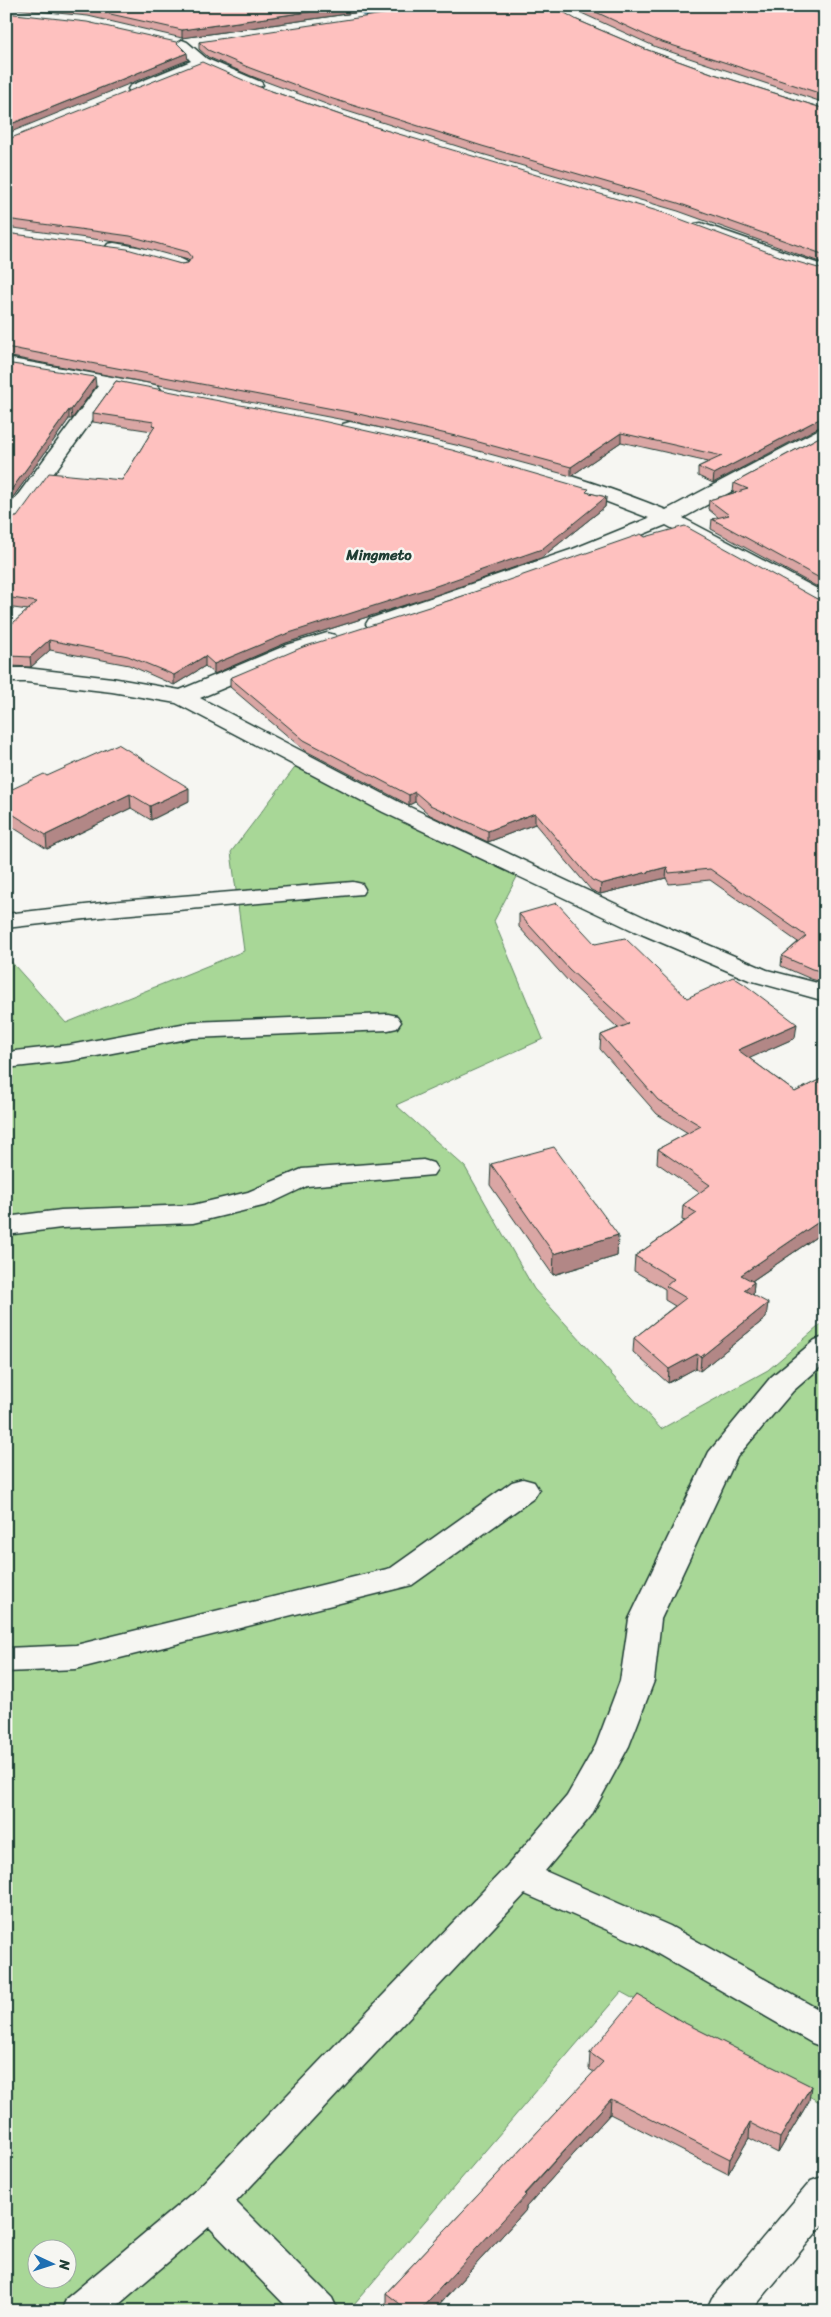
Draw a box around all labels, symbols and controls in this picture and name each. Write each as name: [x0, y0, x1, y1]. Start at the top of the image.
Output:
district label: Mingmeto: [345, 542, 412, 568]
north arrow: [28, 2240, 78, 2290]
text: N: [52, 2258, 77, 2271]

